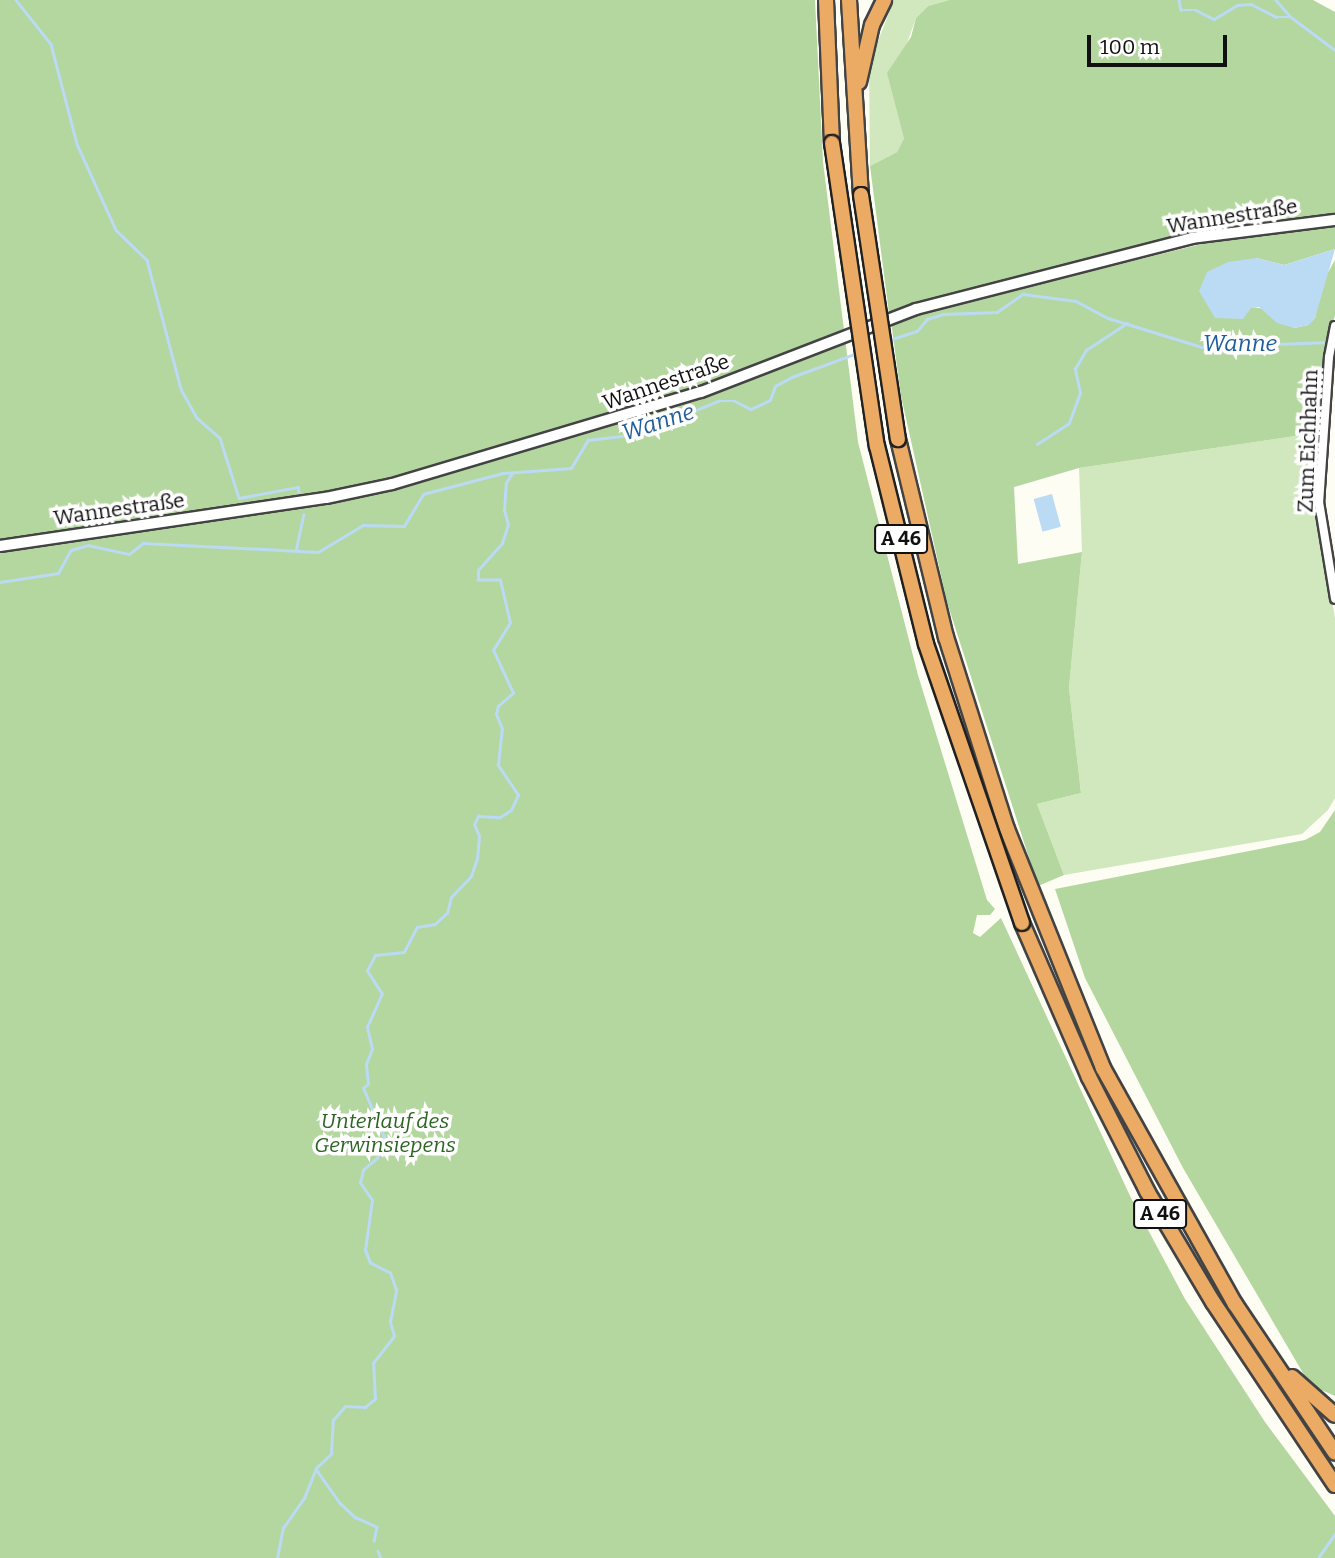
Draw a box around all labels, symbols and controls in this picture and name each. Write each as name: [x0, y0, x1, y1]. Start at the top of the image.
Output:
scale bar: [1090, 21, 1230, 65]
text: 100 m: [1100, 34, 1160, 60]
street label: Wannestraße: [1165, 193, 1299, 239]
water label: Wanne: [1203, 329, 1277, 357]
street label: Wannestraße: [600, 349, 732, 415]
street label: Zum Eichhahn: [1293, 369, 1323, 513]
water label: Wanne: [618, 397, 698, 447]
street label: Wannestraße: [52, 487, 186, 531]
road number: A 46: [873, 524, 929, 554]
park label: Unterlauf des Gerwinsiepens: [314, 1108, 456, 1158]
road number: A 46: [1132, 1198, 1188, 1230]

